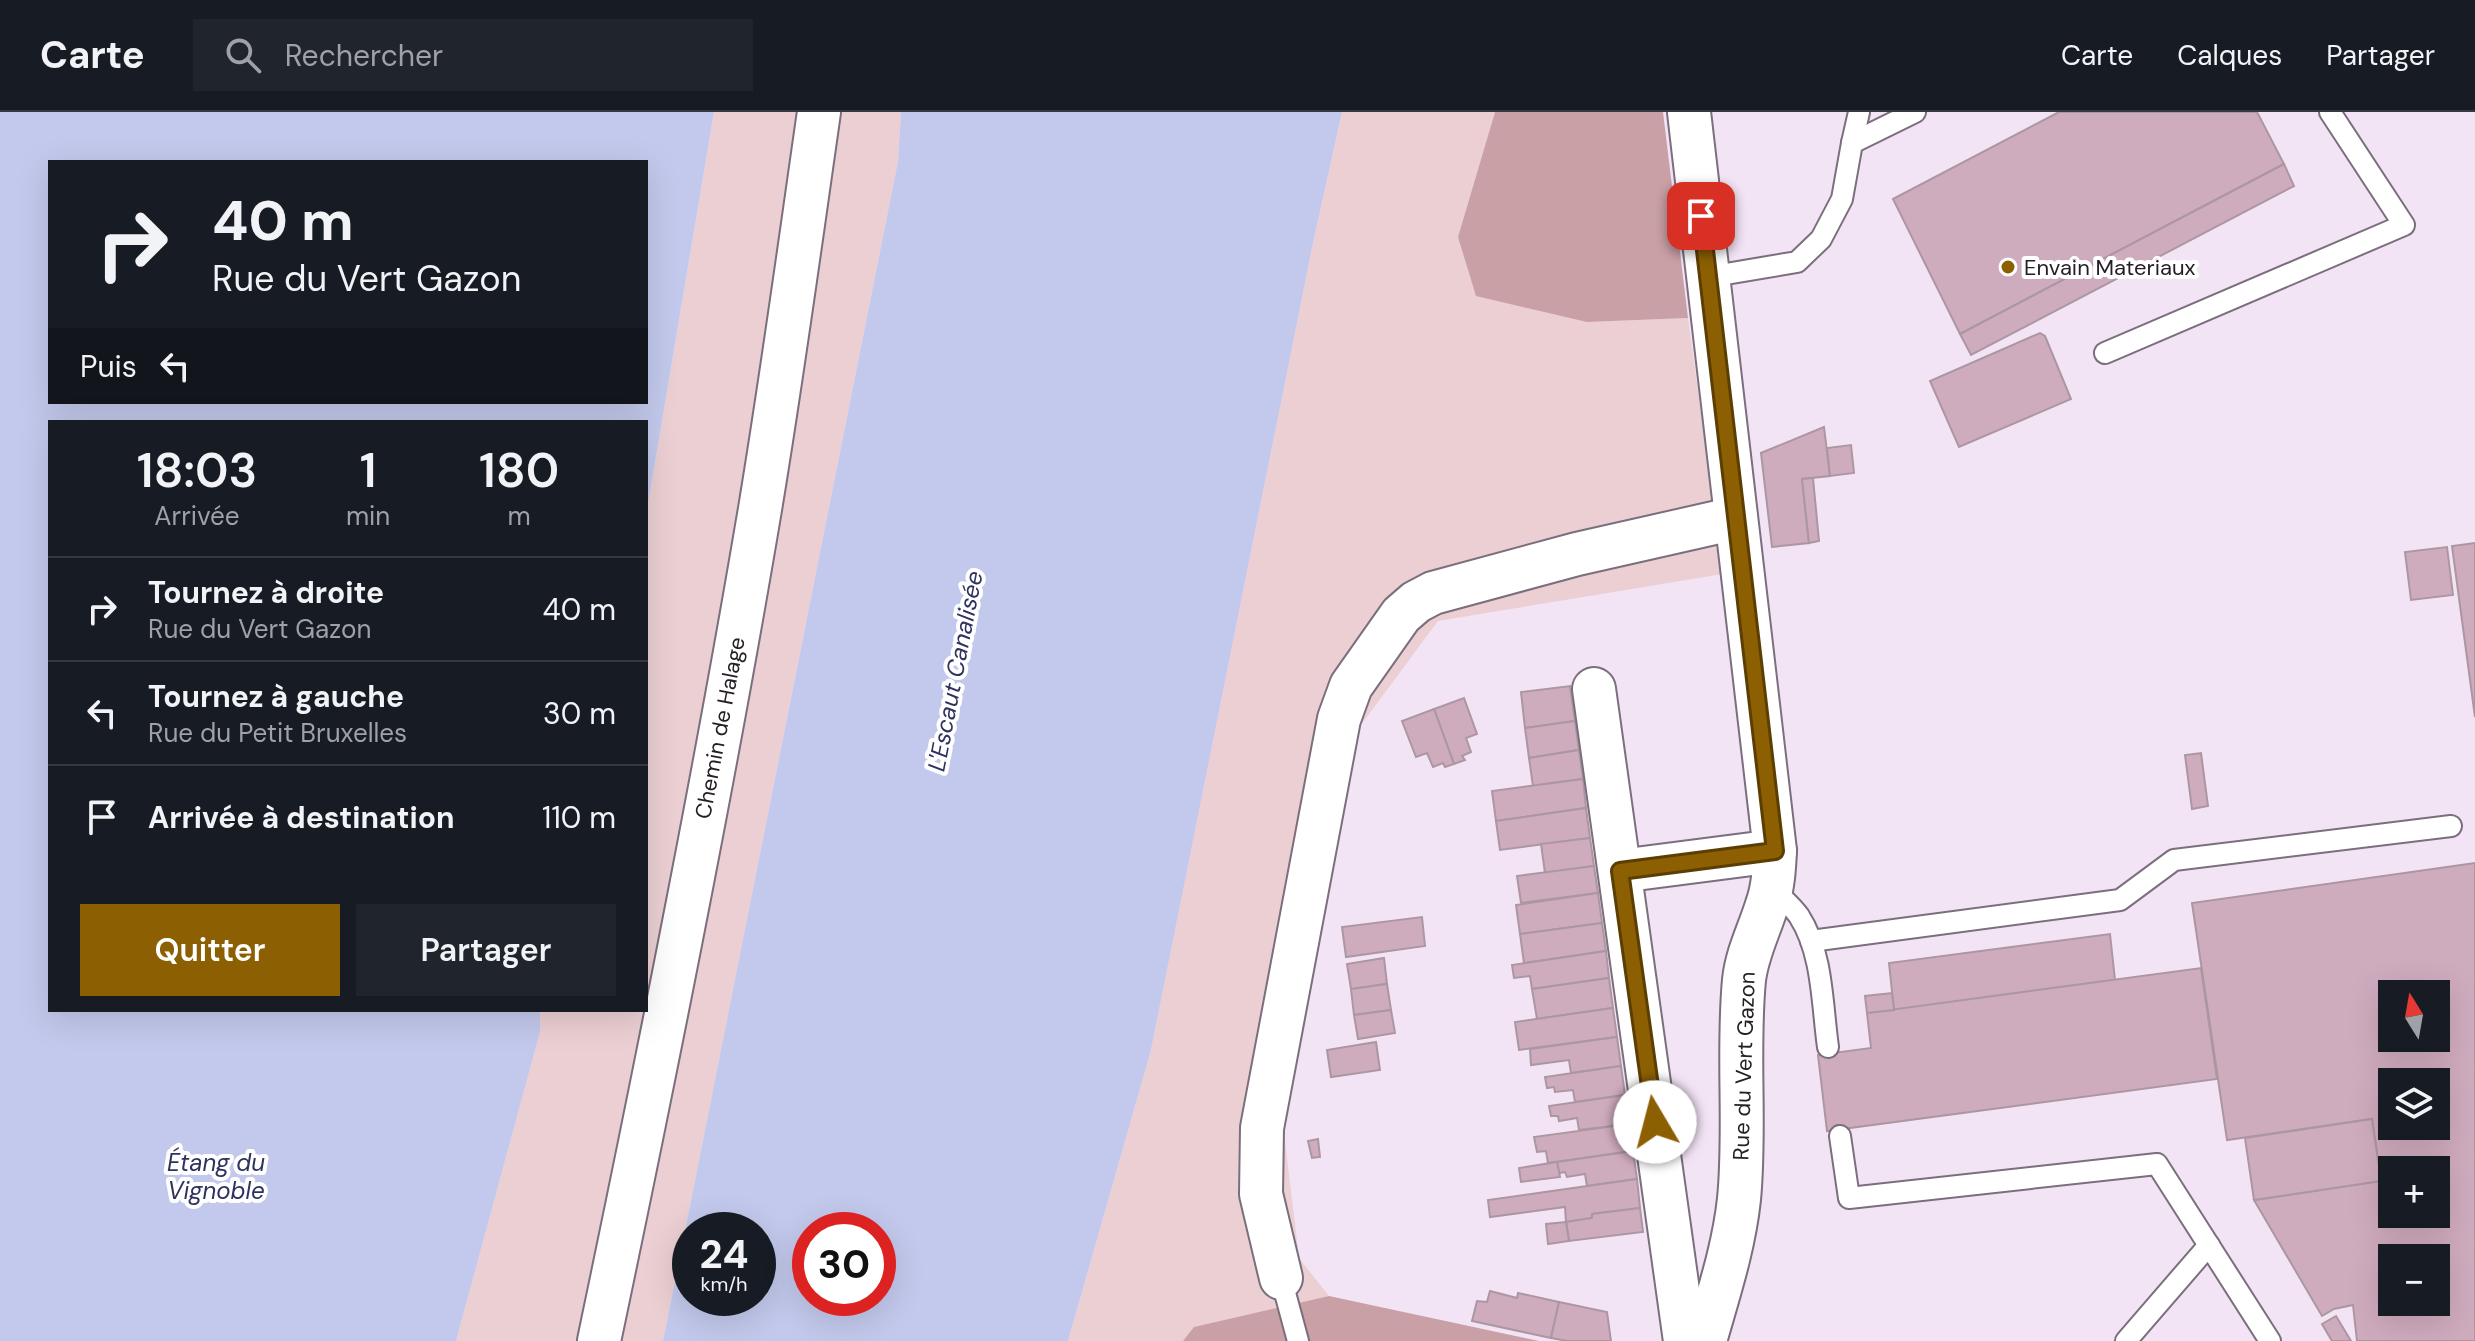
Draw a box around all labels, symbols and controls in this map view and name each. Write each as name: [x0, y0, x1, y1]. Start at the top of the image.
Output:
search box: [193, 19, 753, 91]
text: Carte: [40, 30, 145, 80]
icon: search: [221, 33, 265, 77]
text: Rechercher: [285, 36, 443, 75]
text: Carte: [2061, 37, 2133, 74]
text: Calques: [2177, 37, 2282, 74]
text: Partager: [2326, 37, 2435, 74]
pin: [1667, 182, 1735, 250]
text: 40 m: [212, 184, 354, 257]
icon: right: [80, 192, 184, 296]
icon: arrive: [1679, 194, 1723, 238]
place label: Envain Materiaux: [2024, 253, 2196, 282]
text: Rue du Vert Gazon: [212, 255, 521, 302]
marker: Envain Materiaux: [1999, 258, 2017, 276]
icon: left: [153, 344, 197, 388]
text: Puis: [80, 347, 137, 386]
text: 18:03: [137, 439, 257, 502]
text: 1: [360, 439, 376, 502]
text: 180: [479, 439, 559, 502]
text: Arrivée: [154, 499, 240, 533]
text: min: [346, 499, 390, 533]
text: m: [508, 499, 531, 533]
water label: L'Escaut Canalisée: [920, 568, 990, 774]
text: Tournez à droite: [148, 573, 384, 612]
icon: right: [80, 587, 124, 631]
text: 40 m: [543, 590, 616, 629]
text: Rue du Vert Gazon: [148, 612, 371, 646]
street label: Chemin de Halage: [688, 635, 752, 821]
text: Tournez à gauche: [148, 677, 404, 716]
icon: left: [80, 691, 124, 735]
text: 30 m: [543, 694, 616, 733]
text: Rue du Petit Bruxelles: [148, 716, 407, 750]
icon: arrive: [80, 795, 124, 839]
text: Arrivée à destination: [148, 798, 454, 837]
text: 110 m: [542, 798, 616, 837]
button: Quitter: [80, 904, 340, 996]
button: Partager: [356, 904, 616, 996]
street label: Rue du Vert Gazon: [1726, 971, 1762, 1161]
north arrow: [2378, 980, 2450, 1052]
map controls: [2378, 980, 2450, 1316]
button: layers: [2378, 1068, 2450, 1140]
position arrow: [1613, 1080, 1697, 1164]
water label: Étang du Vignoble: [167, 1146, 265, 1206]
button: +: [2378, 1156, 2450, 1228]
speed limit sign: 30: [792, 1212, 896, 1316]
text: 24: [700, 1228, 748, 1280]
button: −: [2378, 1244, 2450, 1316]
text: km/h: [700, 1271, 748, 1297]

